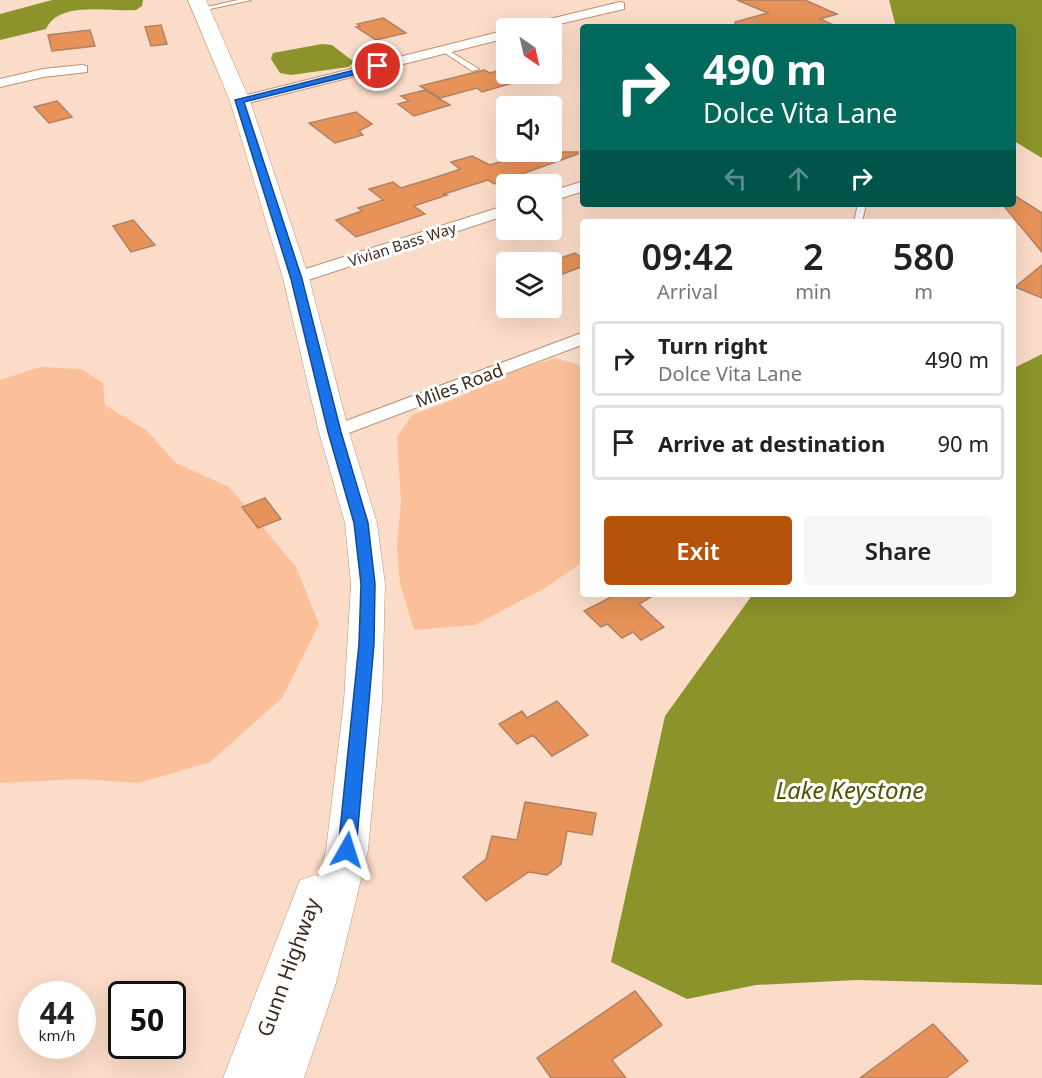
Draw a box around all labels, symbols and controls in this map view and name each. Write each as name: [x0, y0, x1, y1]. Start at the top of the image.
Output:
north arrow: [496, 18, 562, 84]
map controls: [496, 18, 562, 318]
pin: [352, 40, 403, 91]
text: 490 m: [703, 40, 827, 97]
icon: right: [604, 48, 682, 126]
icon: arrive: [361, 49, 394, 82]
text: Dolce Vita Lane: [703, 94, 898, 131]
button: sound: [496, 96, 562, 162]
icon: left: [719, 162, 752, 195]
icon: ahead: [782, 162, 815, 195]
icon: right: [845, 162, 878, 195]
button: search: [496, 174, 562, 240]
street label: Vivian Bass Way: [346, 217, 459, 271]
text: 09:42: [641, 232, 734, 281]
text: 2: [803, 232, 824, 281]
text: 580: [893, 232, 955, 281]
button: layers: [496, 252, 562, 318]
text: Arrival: [657, 278, 718, 305]
text: min: [795, 278, 831, 305]
text: m: [914, 278, 933, 305]
text: Turn right: [658, 330, 768, 360]
icon: right: [607, 342, 640, 375]
text: 490 m: [925, 344, 989, 374]
street label: Miles Road: [412, 357, 506, 413]
text: Dolce Vita Lane: [658, 360, 802, 387]
icon: arrive: [607, 426, 640, 459]
text: Arrive at destination: [658, 428, 885, 458]
text: 90 m: [938, 428, 989, 458]
button: Exit: [604, 516, 792, 585]
button: Share: [804, 516, 992, 585]
water label: Lake Keystone: [776, 773, 924, 806]
position arrow: [315, 818, 379, 882]
street label: Gunn Highway: [250, 894, 326, 1040]
speed limit sign: 50: [108, 981, 186, 1059]
text: 44: [40, 992, 74, 1033]
text: km/h: [39, 1025, 75, 1045]

